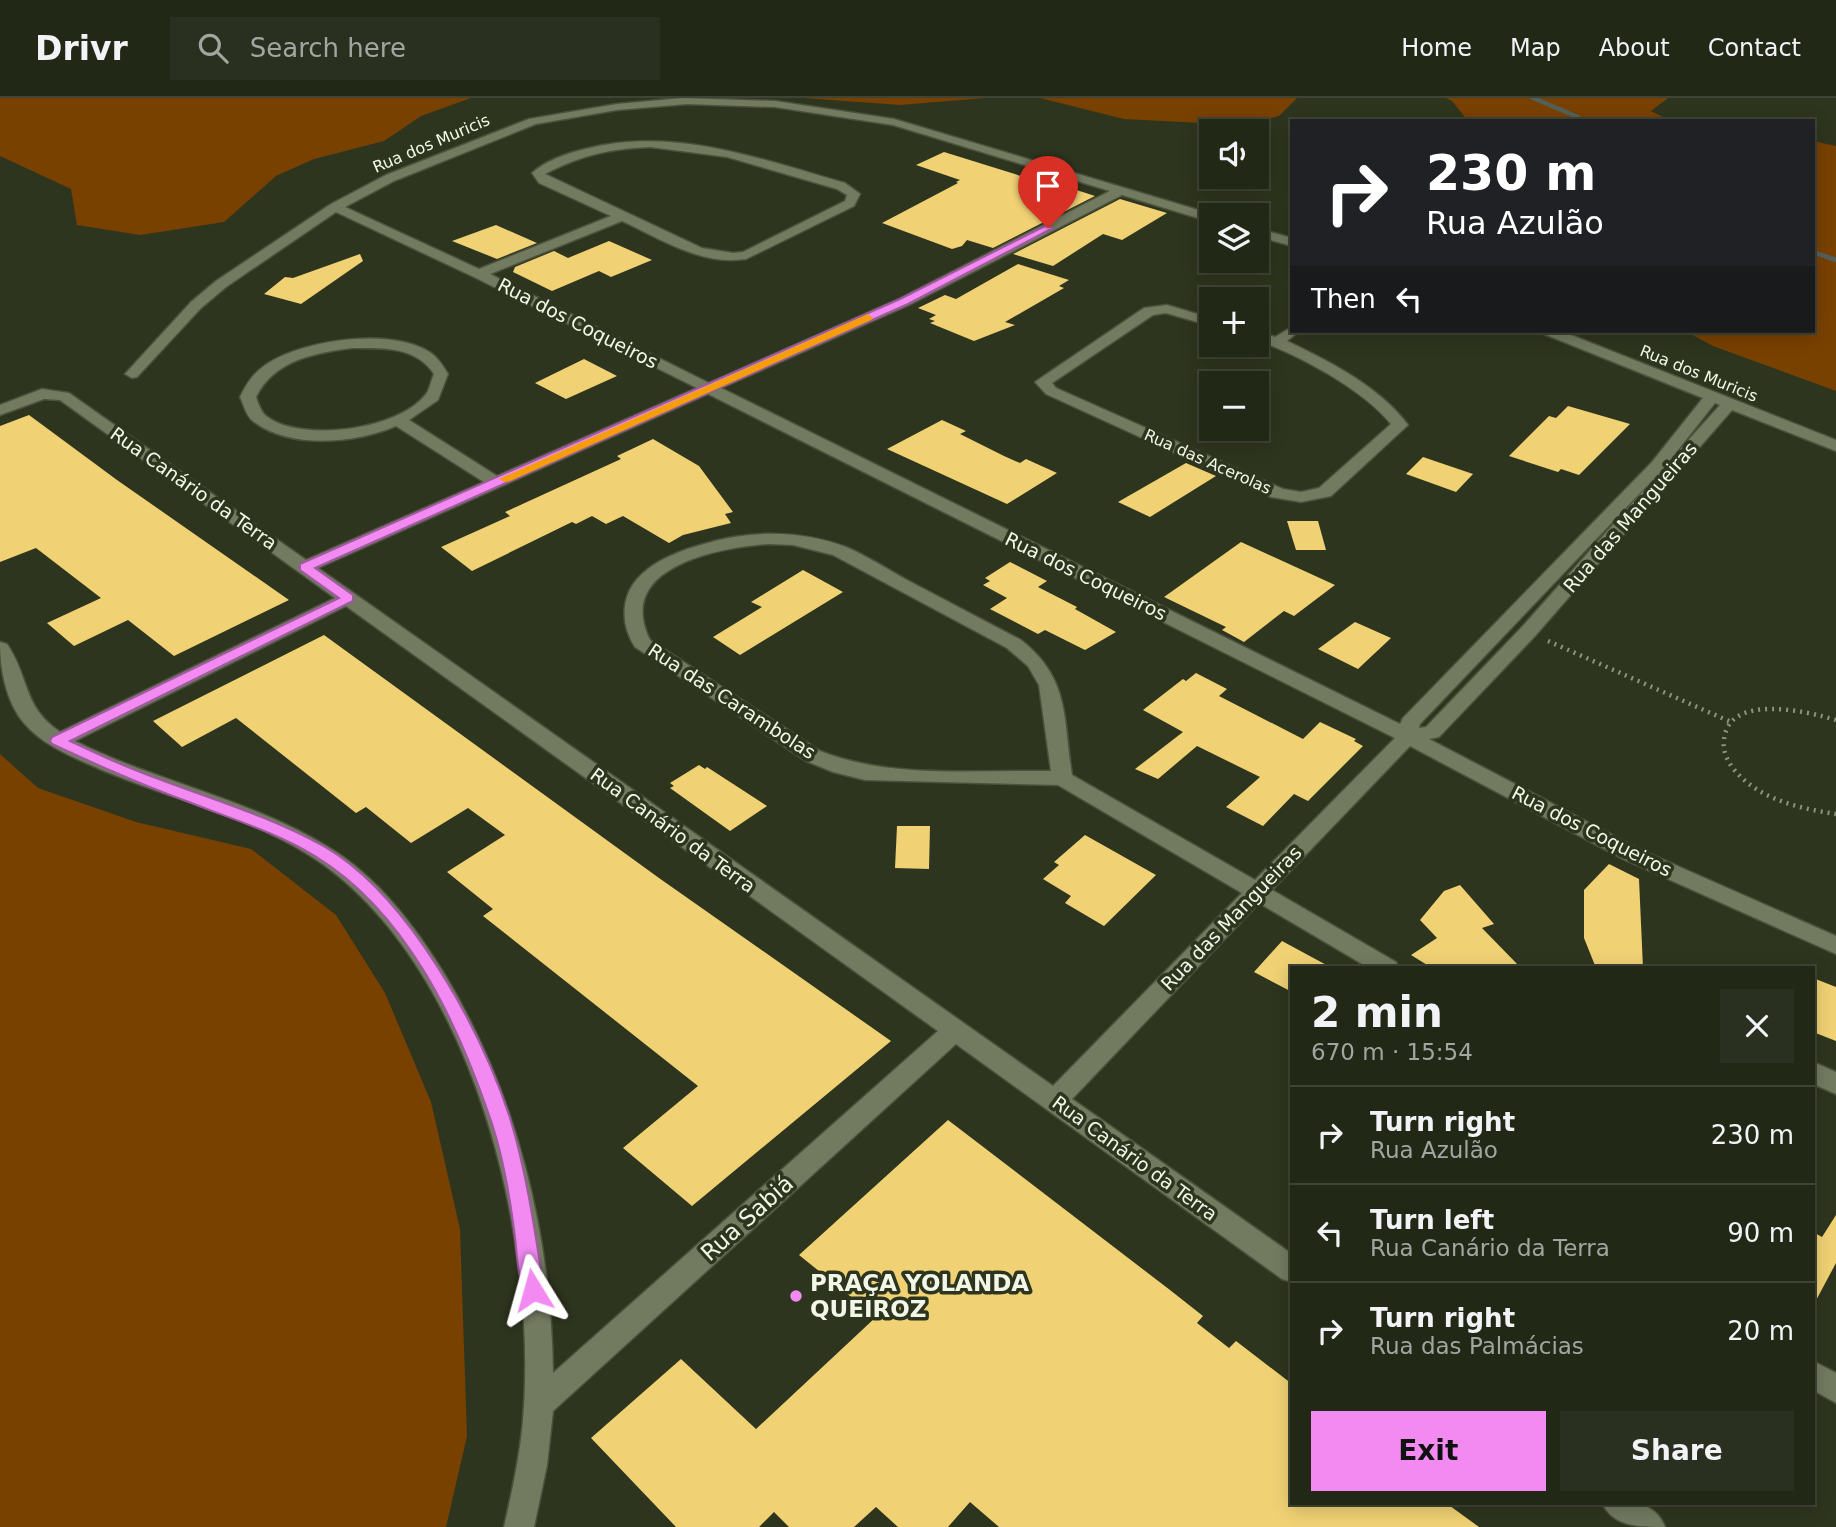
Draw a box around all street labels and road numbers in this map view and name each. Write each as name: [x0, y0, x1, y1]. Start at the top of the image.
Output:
street label: Rua dos Muricis: [370, 110, 493, 177]
street label: Rua dos Coqueiros: [494, 273, 662, 373]
street label: Rua dos Muricis: [1637, 341, 1760, 406]
street label: Rua Canário da Terra: [107, 422, 281, 554]
street label: Rua das Acerolas: [1141, 425, 1274, 498]
street label: Rua das Mangueiras: [1559, 437, 1701, 597]
street label: Rua dos Coqueiros: [1002, 527, 1170, 625]
street label: Rua das Carambolas: [644, 639, 820, 763]
street label: Rua Canário da Terra: [586, 763, 760, 897]
street label: Rua dos Coqueiros: [1508, 781, 1676, 881]
street label: Rua das Mangueiras: [1156, 841, 1306, 995]
street label: Rua Canário da Terra: [1048, 1091, 1222, 1225]
street label: Rua Sabiá: [696, 1170, 798, 1266]

